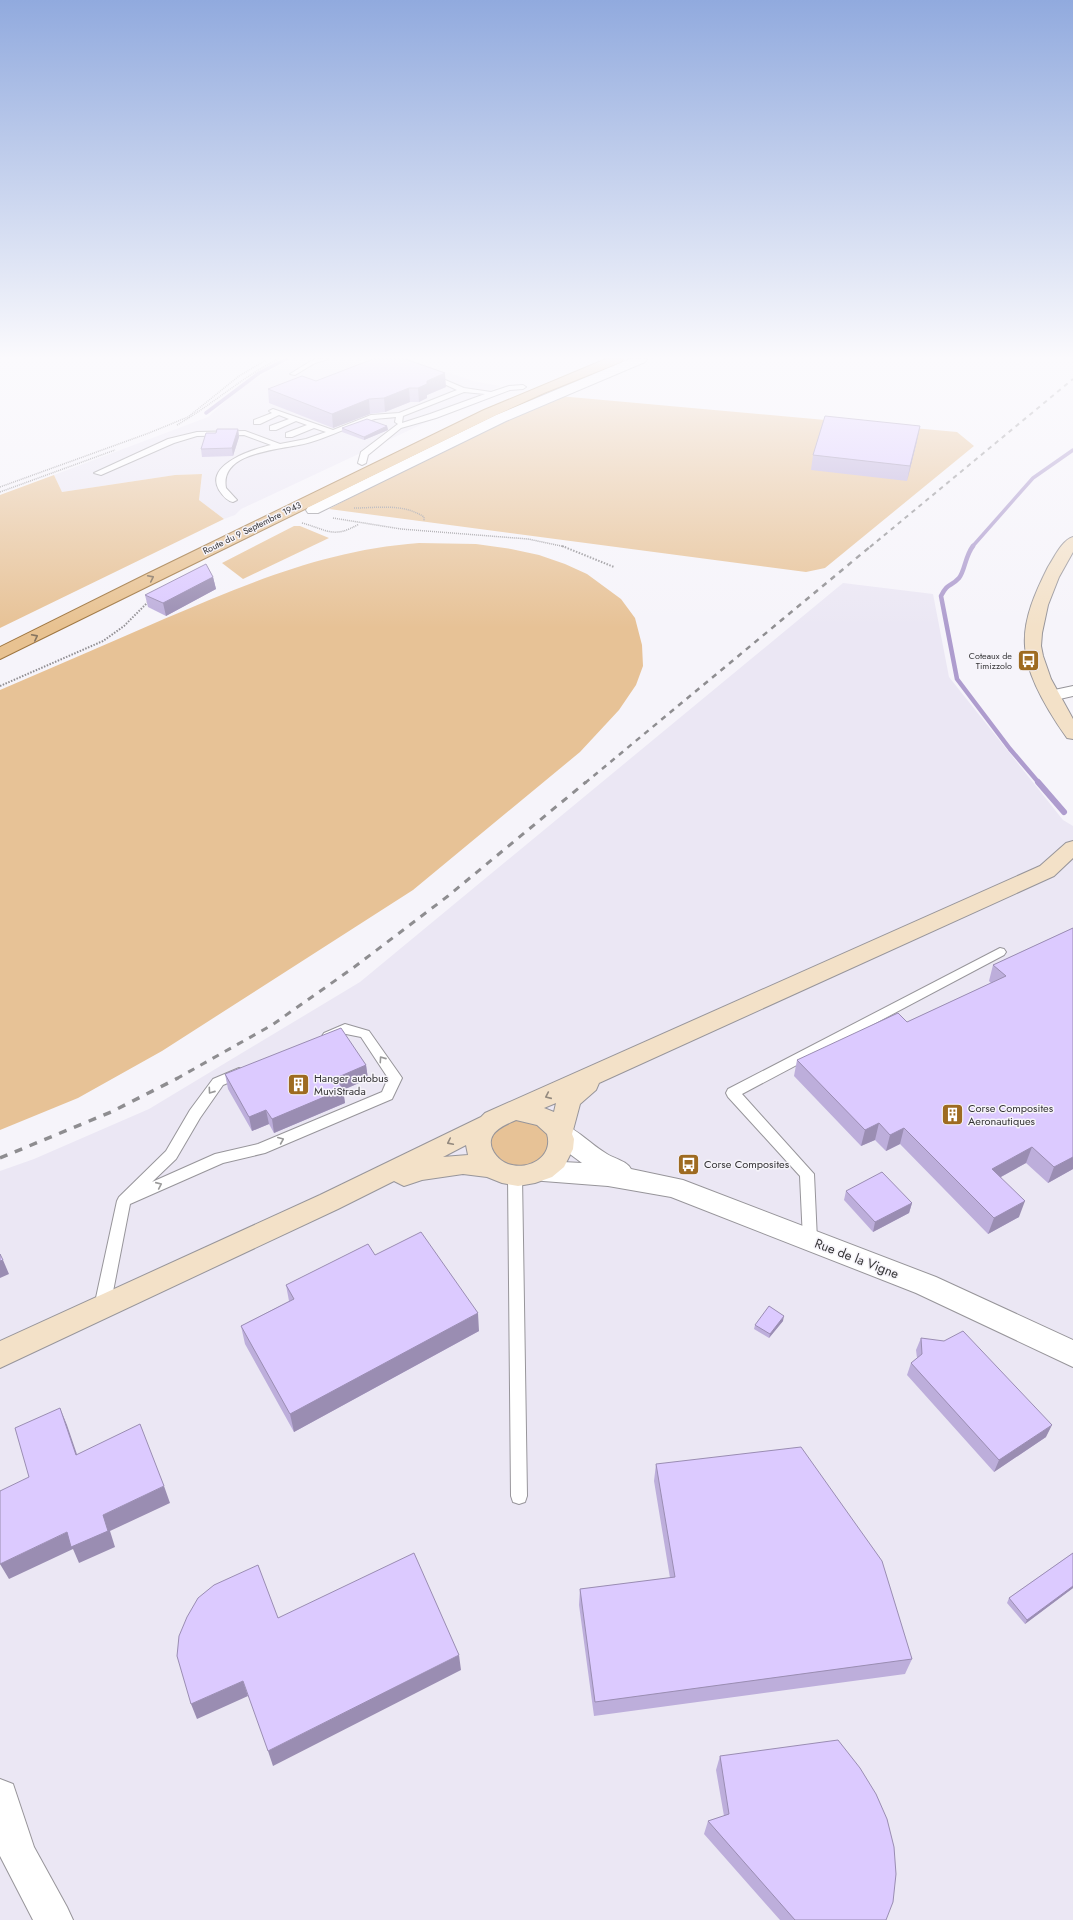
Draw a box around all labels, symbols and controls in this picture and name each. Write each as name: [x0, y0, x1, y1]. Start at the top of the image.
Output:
street label: Route du 9 Septembre 1943: [200, 498, 303, 557]
one-way arrow: [147, 575, 154, 583]
one-way arrow: [31, 634, 38, 641]
bus stop icon: Coteaux de Timizzolo: [1015, 648, 1041, 674]
place label: Coteaux de Timizzolo: [969, 649, 1012, 672]
one-way arrow: [379, 1056, 387, 1063]
place label: Hanger autobus MuviStrada: [314, 1070, 389, 1099]
building icon: Hanger autobus MuviStrada: [285, 1071, 311, 1097]
one-way arrow: [209, 1087, 216, 1094]
one-way arrow: [545, 1092, 552, 1100]
place label: Corse Composites Aeronautiques: [968, 1100, 1054, 1129]
building icon: Corse Composites Aeronautiques: [939, 1101, 965, 1127]
one-way arrow: [276, 1137, 284, 1145]
one-way arrow: [447, 1138, 454, 1145]
bus stop icon: Corse Composites: [675, 1151, 701, 1177]
place label: Corse Composites: [704, 1156, 790, 1172]
one-way arrow: [155, 1182, 163, 1190]
street label: Rue de la Vigne: [812, 1234, 902, 1283]

